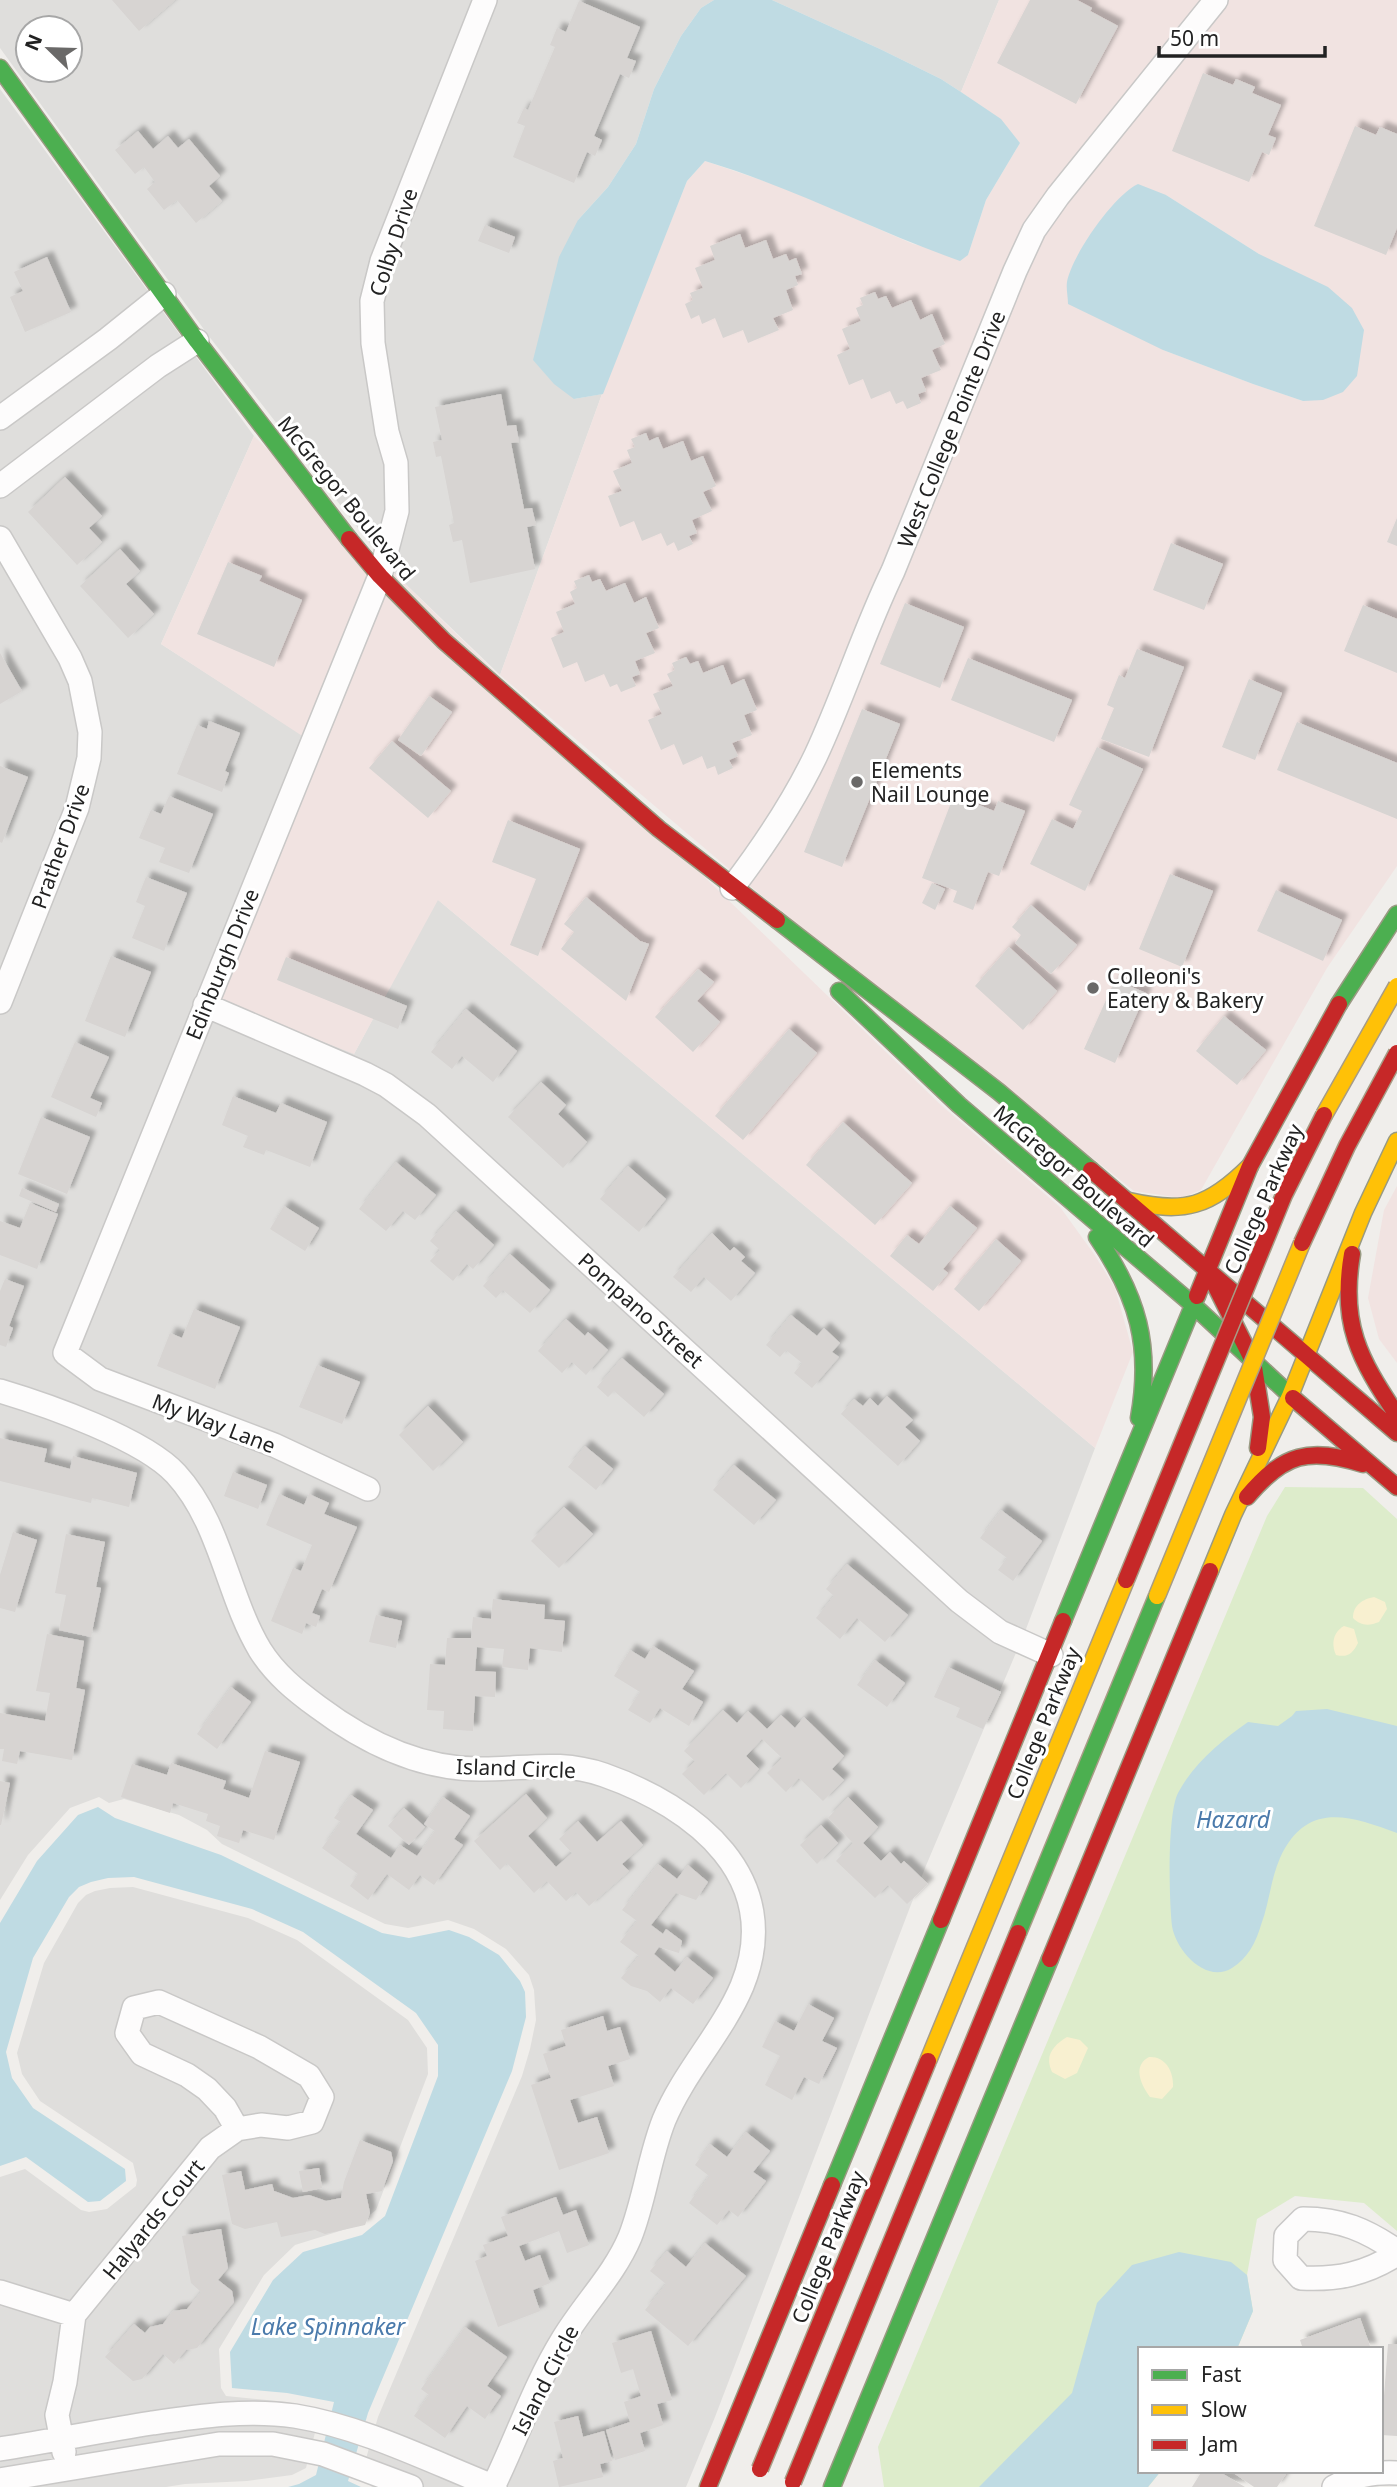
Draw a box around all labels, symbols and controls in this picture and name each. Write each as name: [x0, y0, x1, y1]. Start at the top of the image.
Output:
north arrow: [14, 14, 84, 84]
scale bar: [1159, 14, 1325, 58]
text: 50 m: [1170, 24, 1219, 52]
text: N: [18, 30, 48, 55]
street label: Colby Drive: [362, 184, 424, 300]
street label: West College Pointe Drive: [891, 306, 1011, 552]
street label: McGregor Boulevard: [272, 410, 422, 586]
place label: Elements Nail Lounge: [871, 756, 989, 808]
marker: Elements Nail Lounge: [849, 774, 865, 790]
street label: Prather Drive: [24, 780, 96, 912]
street label: Edinburgh Drive: [179, 884, 265, 1044]
place label: Colleoni's Eatery & Bakery: [1107, 962, 1264, 1014]
marker: Colleoni's Eatery & Bakery: [1085, 980, 1101, 996]
street label: McGregor Boulevard: [988, 1098, 1160, 1254]
street label: College Parkway: [1217, 1119, 1309, 1279]
street label: Pompano Street: [572, 1246, 710, 1374]
street label: My Way Lane: [148, 1387, 280, 1459]
street label: College Parkway: [1000, 1642, 1086, 1803]
street label: Island Circle: [456, 1752, 576, 1784]
water label: Hazard: [1196, 1803, 1271, 1835]
street label: Halyards Court: [96, 2153, 210, 2285]
street label: College Parkway: [785, 2166, 871, 2327]
water label: Lake Spinnaker: [251, 2310, 406, 2342]
street label: Island Circle: [505, 2320, 585, 2440]
legend: [1138, 2347, 1383, 2473]
text: Fast: [1201, 2360, 1242, 2388]
text: Slow: [1201, 2395, 1247, 2423]
text: Jam: [1199, 2430, 1238, 2458]

